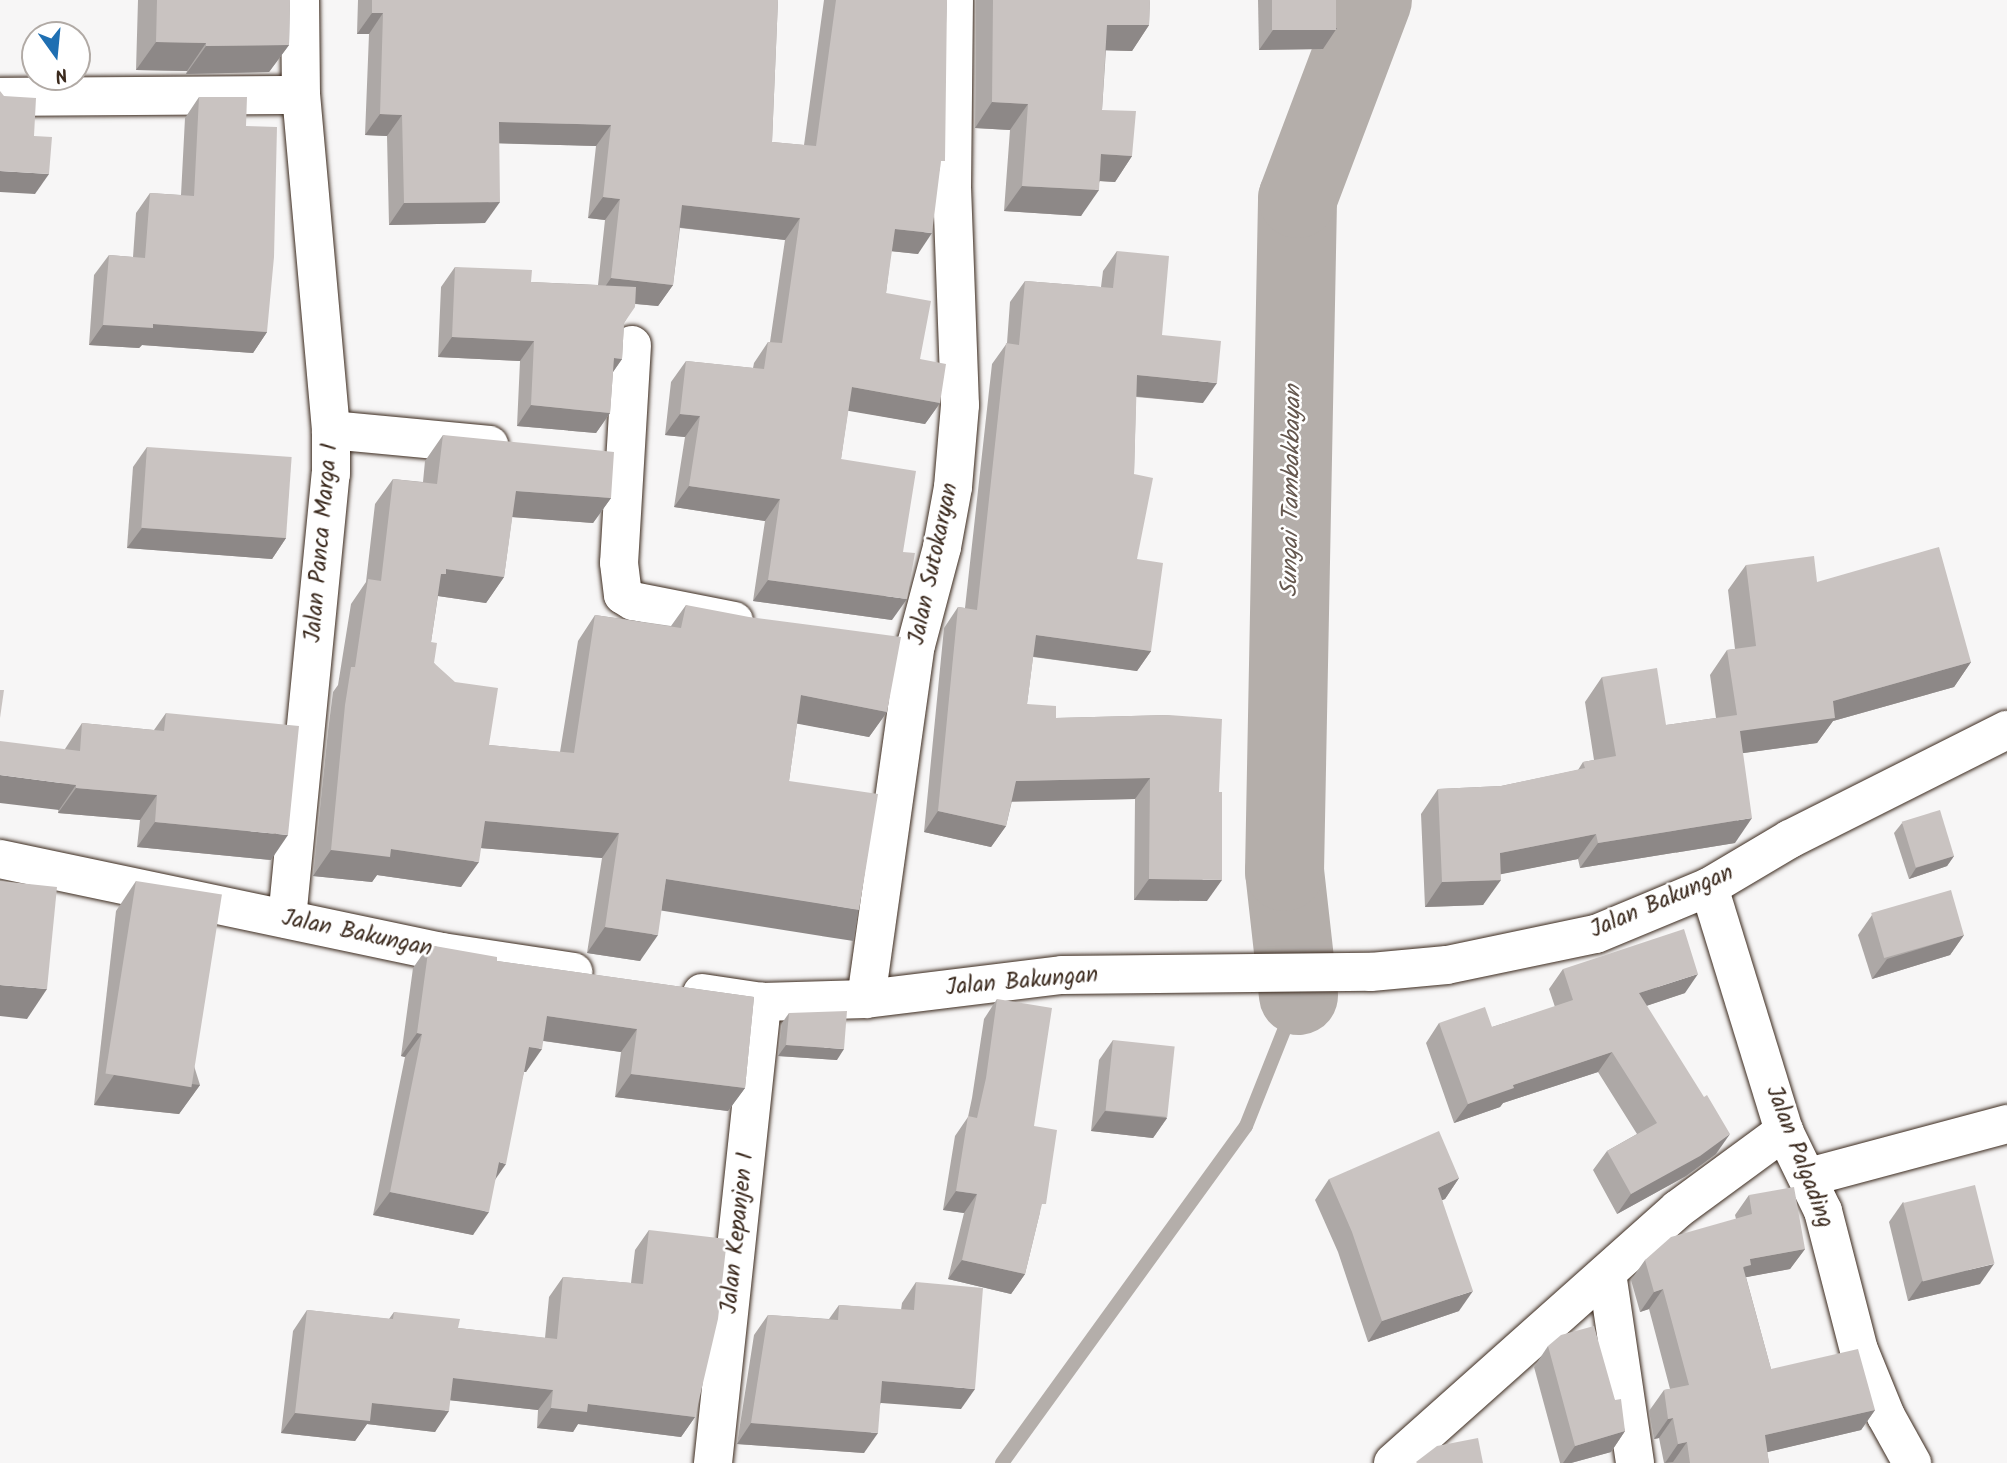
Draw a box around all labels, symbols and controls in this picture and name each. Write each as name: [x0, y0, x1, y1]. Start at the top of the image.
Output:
north arrow: [21, 21, 91, 91]
text: N: [51, 58, 71, 90]
water label: Sungai Tambakbayan: [1276, 384, 1308, 598]
street label: Jalan Panca Marga I: [300, 442, 344, 644]
street label: Jalan Sutokaryan: [903, 480, 965, 648]
street label: Jalan Bakungan: [1586, 859, 1738, 945]
street label: Jalan Bakungan: [279, 905, 435, 963]
street label: Jalan Bakungan: [945, 962, 1099, 1002]
street label: Jalan Palgading: [1759, 1082, 1839, 1232]
street label: Jalan Kepanjen I: [716, 1151, 760, 1315]

